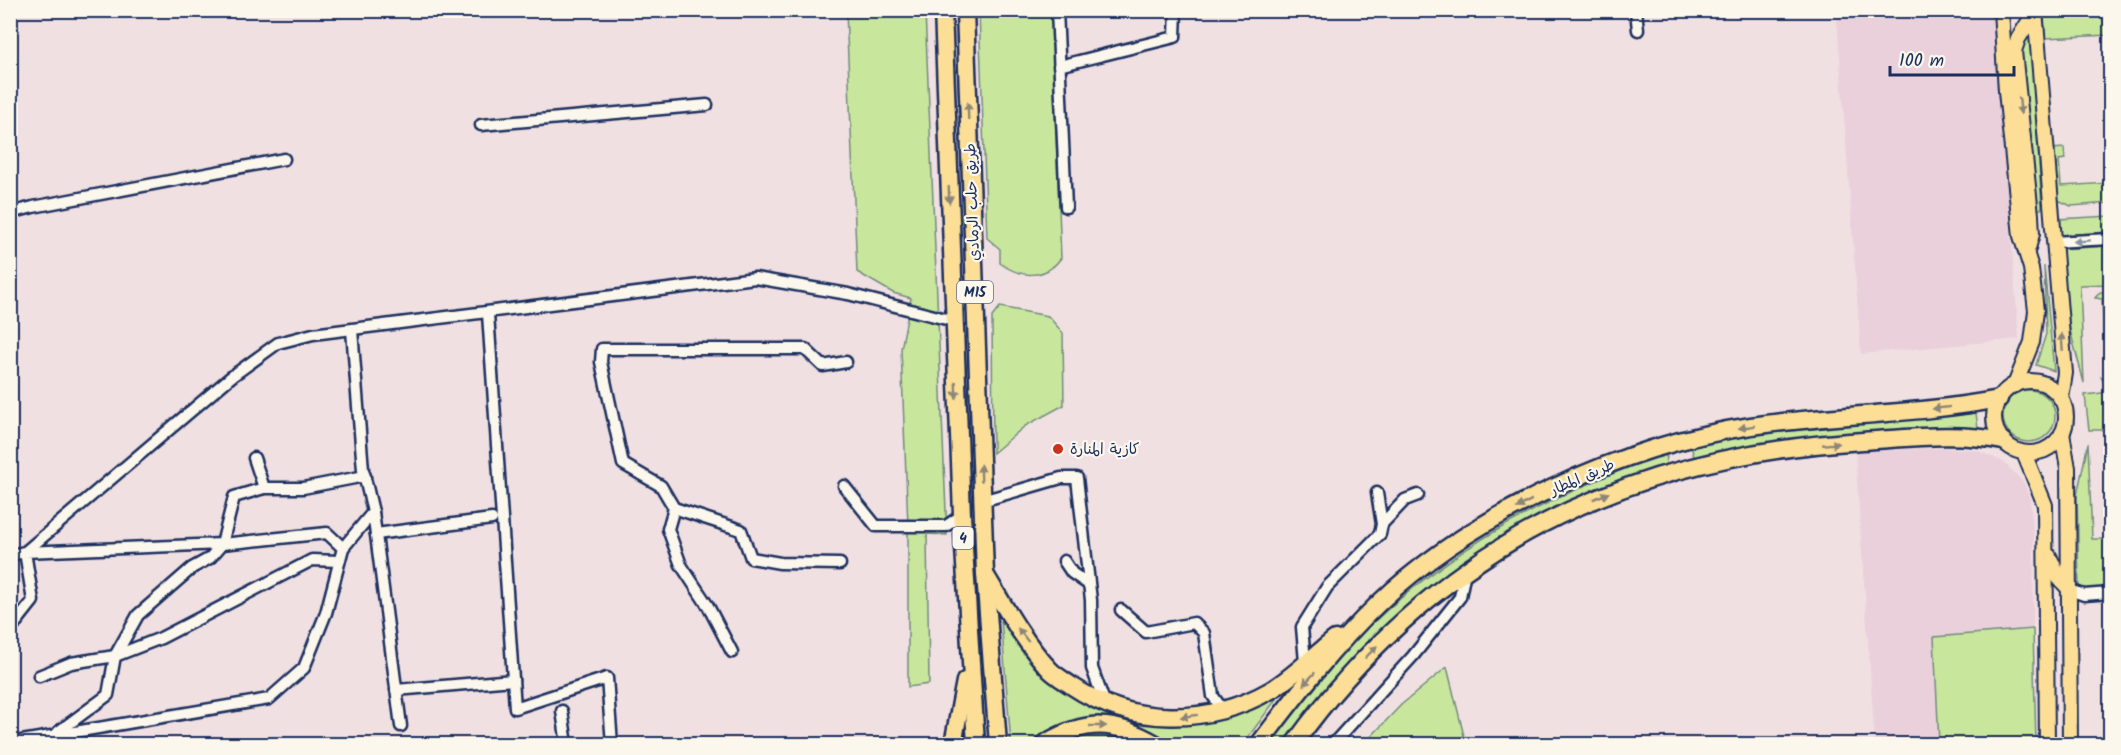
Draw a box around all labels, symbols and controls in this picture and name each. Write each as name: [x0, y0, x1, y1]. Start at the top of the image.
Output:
scale bar: [1890, 39, 2014, 77]
text: 100 m: [1899, 47, 1944, 76]
one-way arrow: [2015, 97, 2025, 116]
one-way arrow: [964, 101, 973, 120]
street label: طريق حلب الرمادي: [959, 143, 987, 261]
one-way arrow: [944, 185, 954, 204]
one-way arrow: [2072, 236, 2091, 245]
road number: M15: [957, 281, 993, 303]
one-way arrow: [2057, 332, 2067, 351]
one-way arrow: [952, 381, 961, 400]
one-way arrow: [1931, 403, 1950, 413]
one-way arrow: [1737, 423, 1756, 432]
place label: كازية المنارة: [1070, 438, 1139, 462]
one-way arrow: [1821, 439, 1840, 449]
marker: كازية المنارة: [1051, 442, 1065, 456]
street label: طريق المطار: [1545, 453, 1619, 503]
one-way arrow: [976, 464, 986, 483]
one-way arrow: [1592, 492, 1609, 501]
one-way arrow: [1515, 498, 1532, 508]
road number: 4: [952, 527, 974, 549]
one-way arrow: [1017, 627, 1029, 643]
one-way arrow: [1364, 645, 1378, 659]
one-way arrow: [1302, 671, 1316, 686]
one-way arrow: [1179, 711, 1198, 721]
one-way arrow: [1089, 721, 1108, 731]

